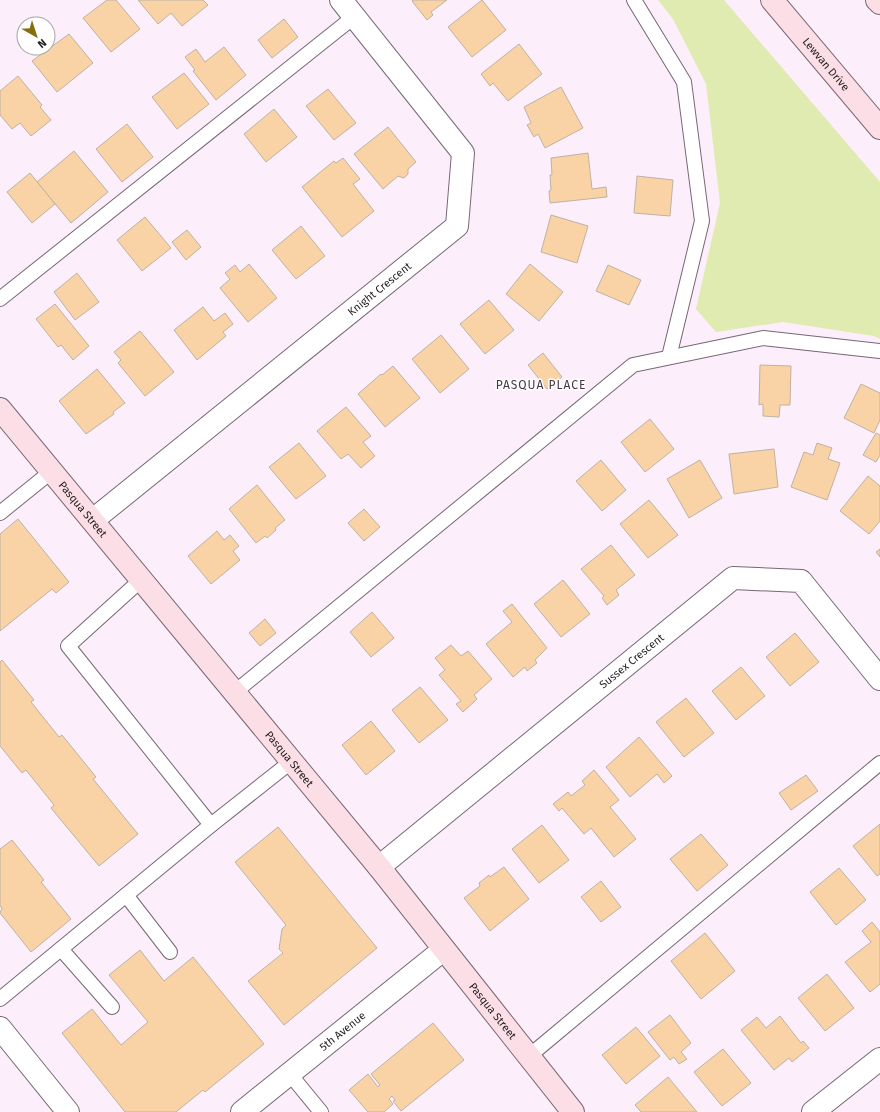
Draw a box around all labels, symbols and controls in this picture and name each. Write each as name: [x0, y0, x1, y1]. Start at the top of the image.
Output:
north arrow: [16, 16, 56, 56]
street label: Lewvan Drive: [800, 35, 852, 94]
text: N: [35, 36, 49, 51]
street label: Knight Crescent: [345, 260, 414, 319]
district label: PASQUA PLACE: [496, 378, 586, 392]
street label: Pasqua Street: [56, 479, 109, 540]
street label: Sussex Crescent: [597, 631, 667, 691]
street label: Pasqua Street: [262, 729, 316, 790]
street label: Pasqua Street: [466, 980, 519, 1042]
street label: 5th Avenue: [317, 1009, 368, 1054]

